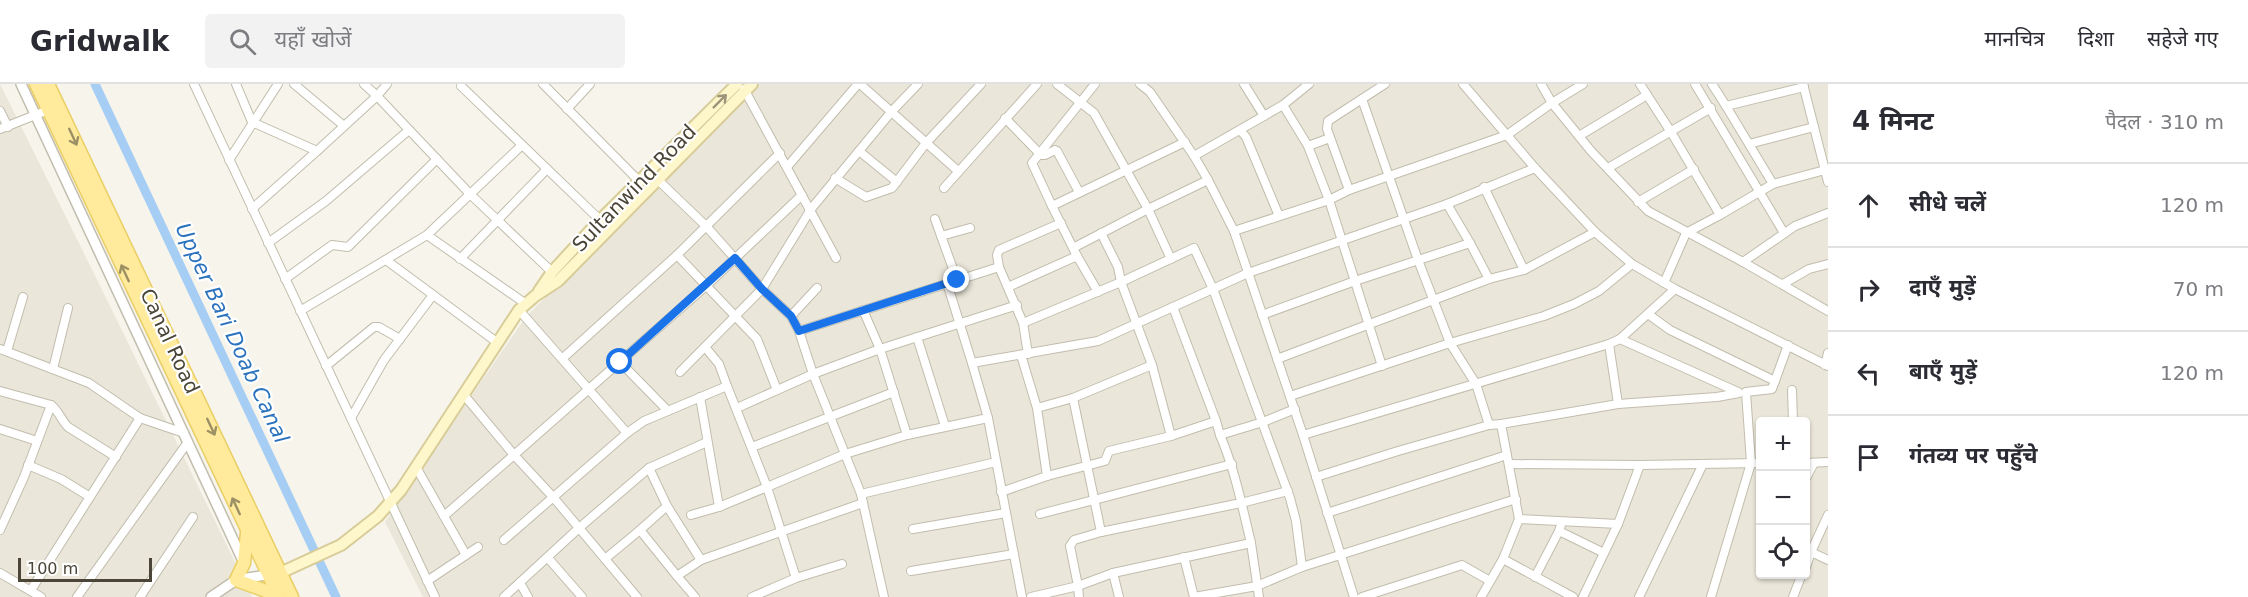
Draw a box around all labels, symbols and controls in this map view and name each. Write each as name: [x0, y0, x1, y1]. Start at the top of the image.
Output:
search box: [205, 14, 625, 68]
text: Gridwalk: [30, 25, 169, 58]
icon: search: [226, 25, 259, 58]
text: यहाँ खोजें: [274, 27, 352, 52]
text: मानचित्र: [1985, 27, 2045, 51]
text: दिशा: [2078, 27, 2114, 51]
text: सहेजे गए: [2147, 27, 2218, 51]
one-way arrow: [712, 94, 727, 108]
text: 4 मिनट: [1852, 106, 1934, 136]
text: पैदल · 310 m: [2105, 110, 2224, 134]
street label: Sultanwind Road: [567, 119, 701, 257]
one-way arrow: [68, 127, 80, 145]
icon: ahead: [1852, 189, 1885, 222]
text: सीधे चलें: [1909, 191, 1986, 216]
text: 120 m: [2160, 193, 2224, 217]
water label: Upper Bari Doab Canal: [170, 219, 294, 447]
one-way arrow: [119, 265, 131, 283]
route end: [943, 266, 969, 292]
icon: right: [1852, 273, 1885, 306]
text: दाएँ मुड़ें: [1909, 275, 1976, 300]
text: 70 m: [2173, 277, 2224, 301]
street label: Canal Road: [135, 285, 205, 397]
route start: [606, 348, 632, 374]
icon: left: [1852, 357, 1885, 390]
text: बाएँ मुड़ें: [1909, 359, 1977, 384]
text: 120 m: [2160, 361, 2224, 385]
one-way arrow: [205, 417, 217, 435]
map controls: [1756, 417, 1810, 579]
button: +: [1756, 417, 1810, 471]
icon: arrive: [1852, 441, 1885, 474]
text: गंतव्य पर पहुँचे: [1909, 443, 2037, 468]
button: −: [1756, 471, 1810, 525]
one-way arrow: [229, 498, 241, 516]
button: locate: [1756, 525, 1810, 579]
scale bar: [18, 555, 152, 582]
text: 100 m: [27, 559, 78, 578]

